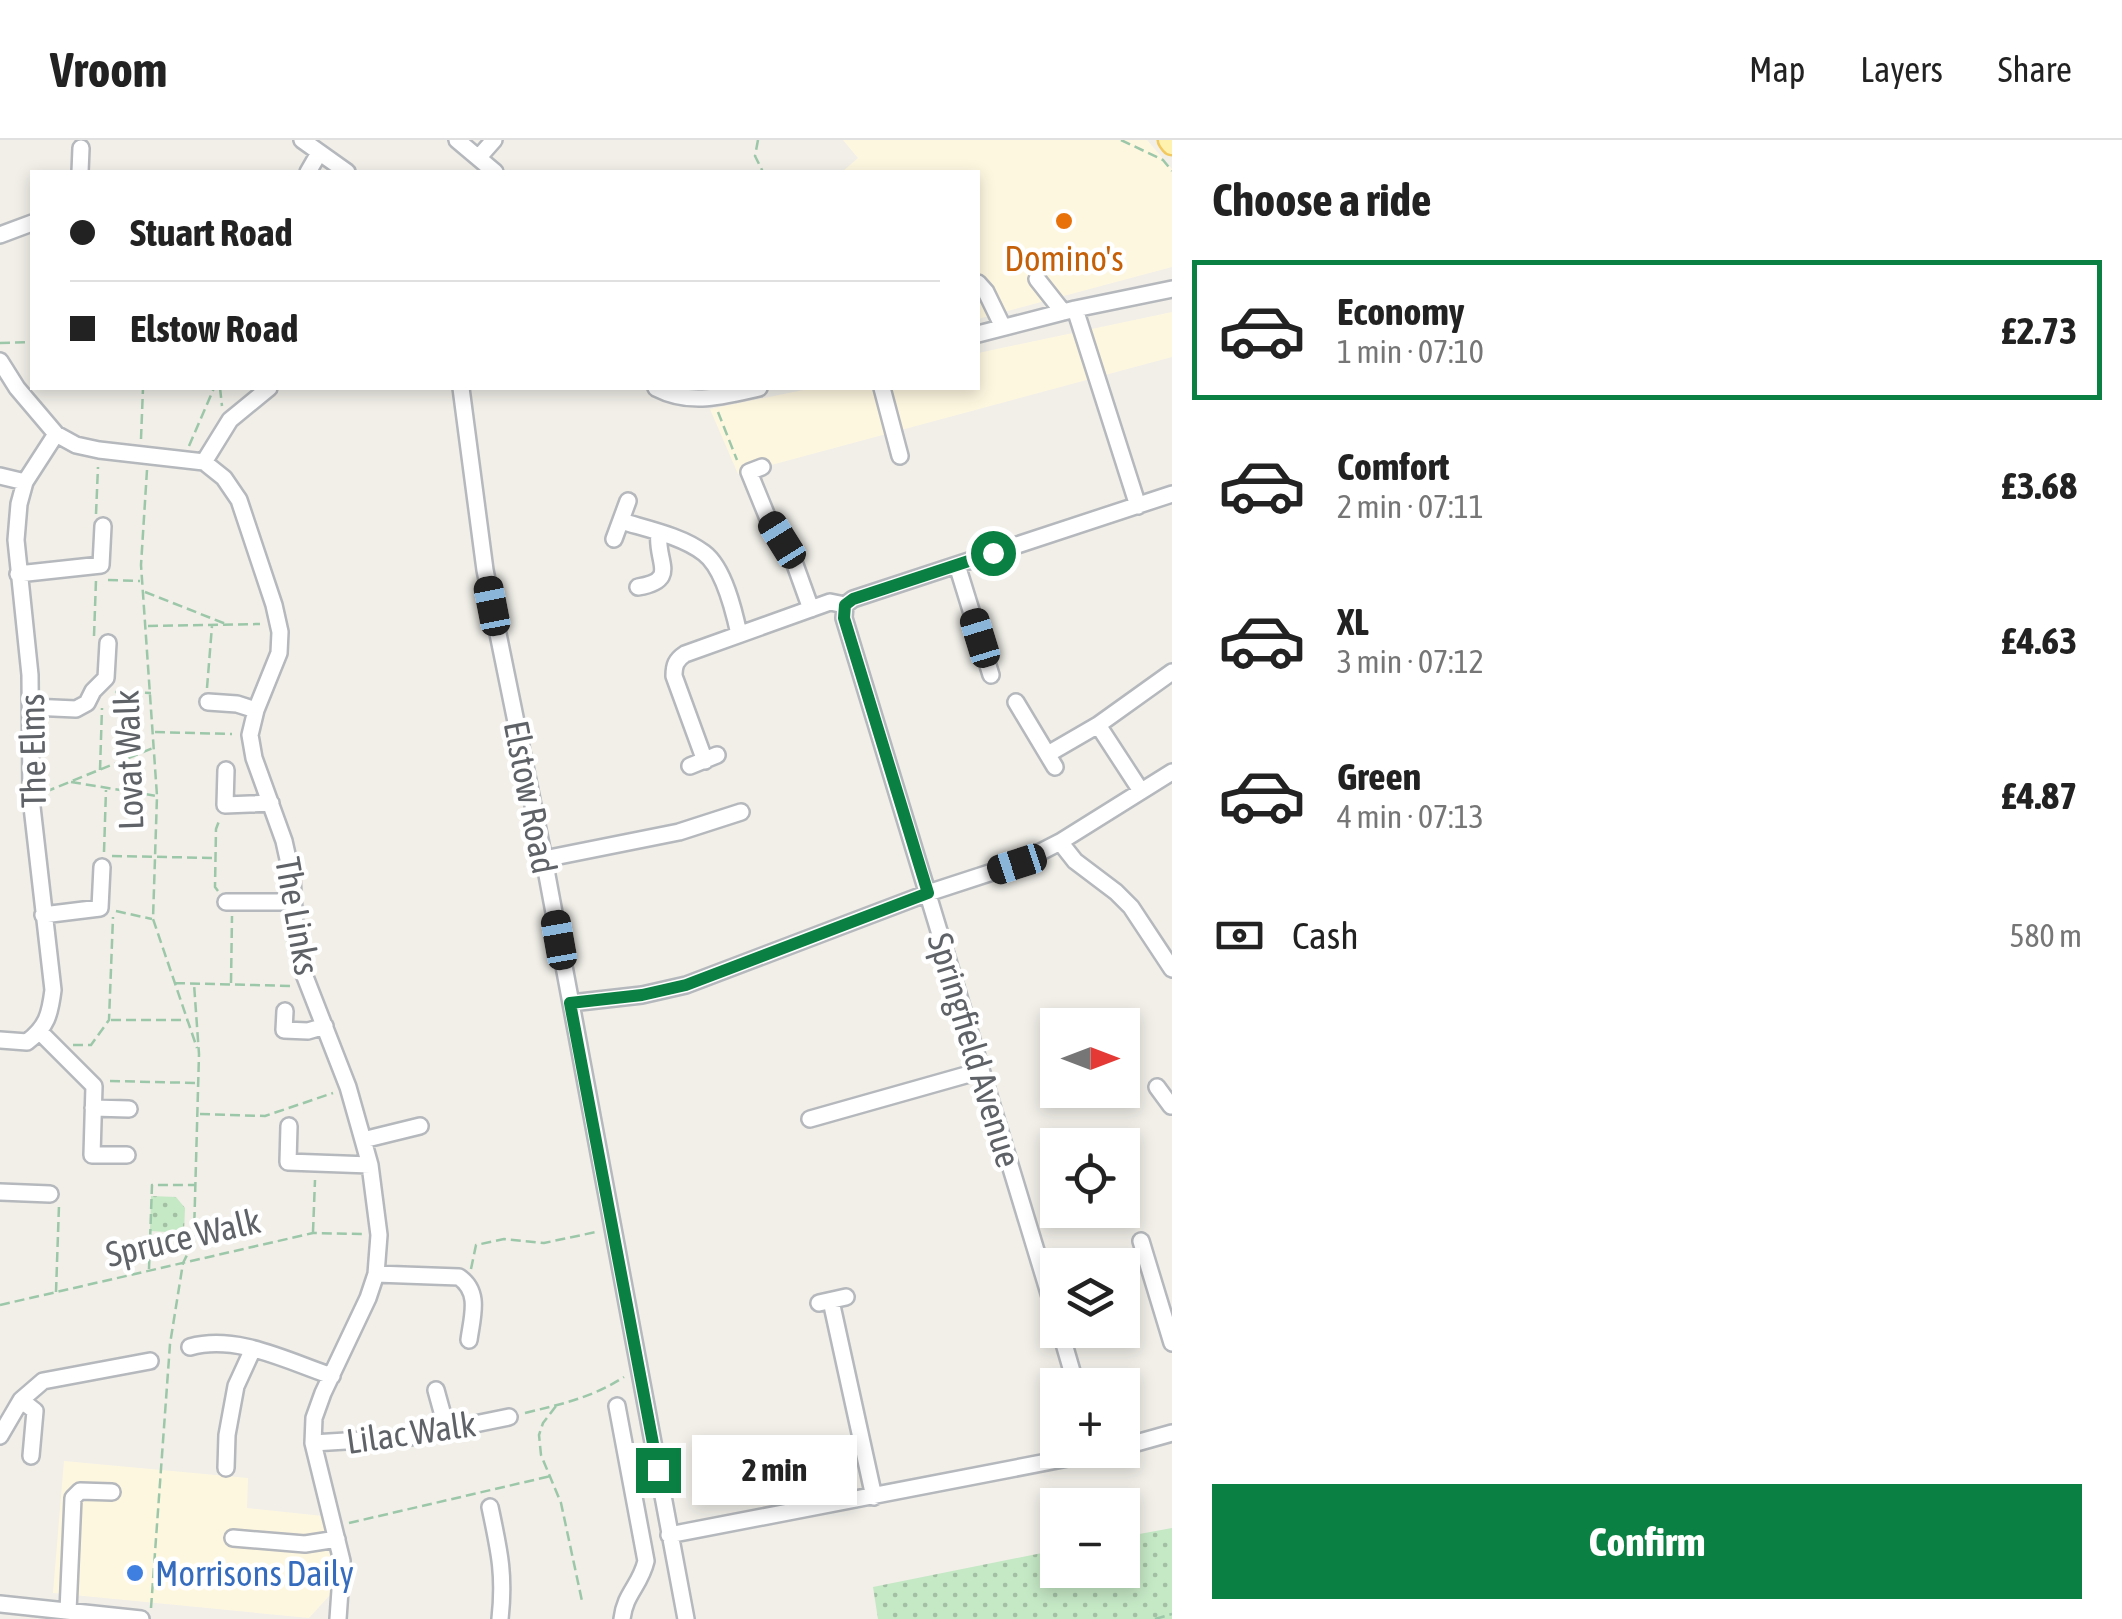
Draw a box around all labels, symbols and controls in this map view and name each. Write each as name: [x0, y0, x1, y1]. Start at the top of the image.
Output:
text: Vroom: [50, 42, 167, 97]
text: Map: [1749, 49, 1805, 89]
text: Layers: [1860, 49, 1943, 89]
text: Share: [1998, 49, 2072, 89]
text: Choose a ride: [1212, 174, 1431, 226]
marker: Domino's: [1053, 210, 1075, 232]
text: Stuart Road: [130, 211, 292, 254]
place label: Domino's: [1004, 238, 1124, 278]
icon: car: [1217, 285, 1307, 375]
text: Economy: [1337, 290, 1464, 333]
text: Elstow Road: [130, 307, 298, 350]
text: £2.73: [2001, 309, 2077, 352]
text: 1 min · 07:10: [1337, 333, 1484, 370]
icon: car: [1217, 440, 1307, 530]
text: Comfort: [1337, 445, 1449, 488]
text: £3.68: [2001, 464, 2077, 507]
text: 2 min · 07:11: [1337, 488, 1484, 525]
car: [753, 507, 811, 573]
route start: [971, 531, 1016, 576]
car: [472, 574, 512, 638]
icon: car: [1217, 595, 1307, 685]
text: XL: [1337, 600, 1369, 643]
car: [957, 605, 1003, 671]
text: £4.63: [2001, 619, 2077, 662]
text: 3 min · 07:12: [1337, 643, 1484, 680]
street label: Lovat Walk: [106, 689, 150, 831]
street label: The Elms: [11, 694, 53, 808]
street label: Elstow Road: [497, 717, 565, 877]
icon: car: [1217, 750, 1307, 840]
text: Green: [1337, 755, 1421, 798]
text: £4.87: [2001, 774, 2077, 817]
text: 4 min · 07:13: [1337, 798, 1484, 835]
car: [984, 840, 1050, 888]
street label: The Links: [268, 854, 328, 978]
car: [539, 908, 579, 972]
icon: cash: [1212, 908, 1267, 963]
text: Cash: [1292, 914, 1359, 957]
text: 580 m: [2009, 917, 2082, 954]
street label: Springfield Avenue: [920, 928, 1030, 1172]
north arrow: [1040, 1008, 1140, 1108]
map controls: [1040, 1008, 1140, 1588]
button: locate: [1040, 1128, 1140, 1228]
street label: Spruce Walk: [102, 1200, 264, 1274]
button: layers: [1040, 1248, 1140, 1348]
button: +: [1040, 1368, 1140, 1468]
street label: Lilac Walk: [344, 1403, 478, 1461]
callout: 2 min: [693, 1435, 858, 1505]
route end: [636, 1448, 681, 1493]
text: 2 min: [742, 1451, 807, 1488]
button: Confirm: [1212, 1484, 2082, 1599]
button: −: [1040, 1488, 1140, 1588]
place label: Morrisons Daily: [155, 1553, 354, 1593]
marker: Morrisons Daily: [124, 1562, 146, 1584]

